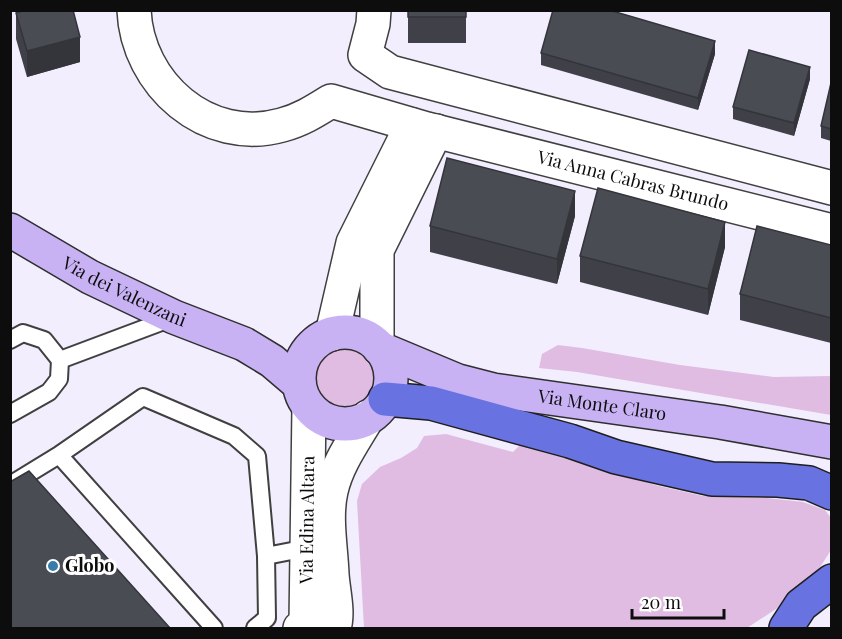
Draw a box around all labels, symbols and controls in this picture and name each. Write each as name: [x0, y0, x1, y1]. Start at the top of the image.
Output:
street label: Via Anna Cabras Brundo: [534, 144, 732, 216]
street label: Via dei Valenzani: [57, 250, 190, 332]
street label: Via Monte Claro: [536, 383, 668, 425]
street label: Via Edina Altara: [294, 455, 319, 585]
place label: Globo: [65, 553, 115, 577]
marker: Globo: [46, 559, 60, 573]
scale bar: [632, 582, 724, 620]
text: 20 m: [641, 590, 681, 614]

